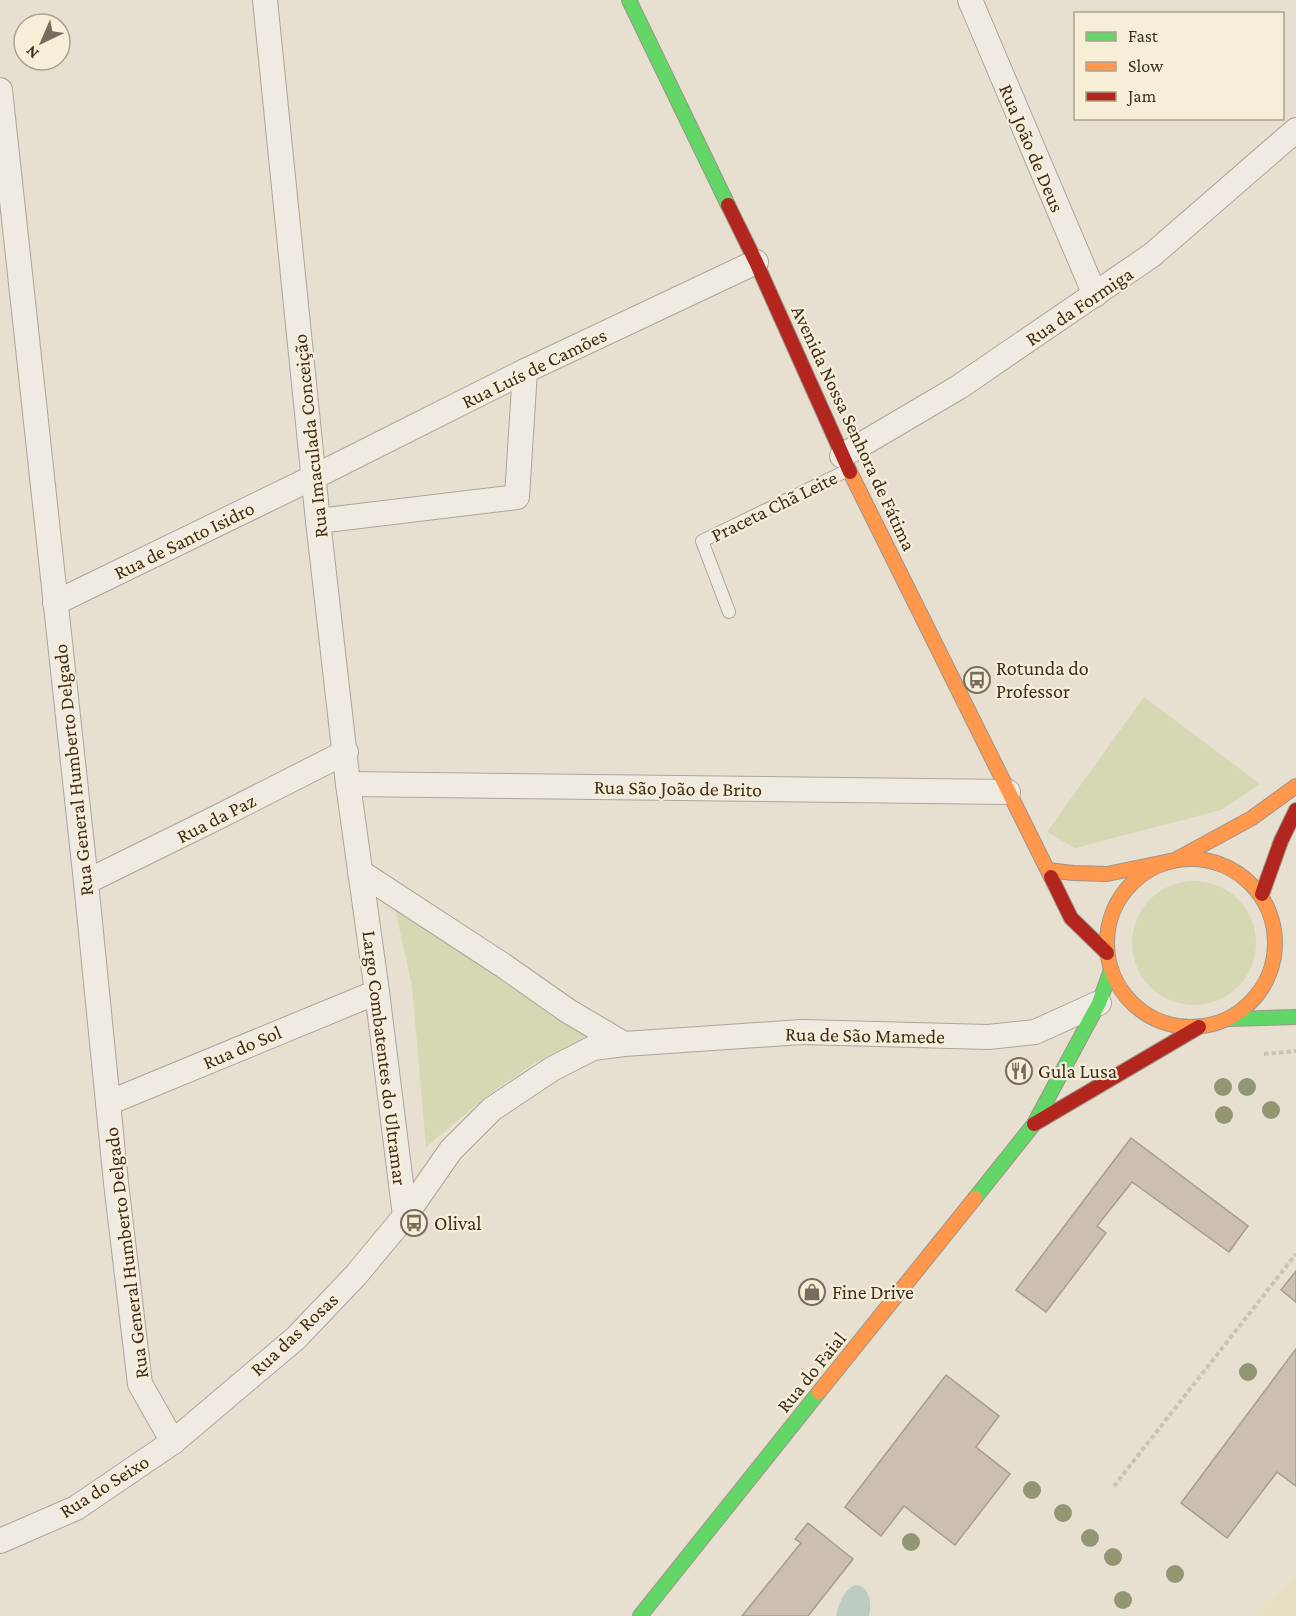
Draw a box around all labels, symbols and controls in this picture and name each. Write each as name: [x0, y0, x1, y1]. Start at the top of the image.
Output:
north arrow: [12, 12, 72, 72]
legend: [1074, 12, 1284, 120]
text: Fast: [1128, 26, 1159, 46]
text: N: [22, 42, 42, 62]
text: Slow: [1128, 56, 1164, 76]
street label: Rua João de Deus: [994, 81, 1069, 216]
text: Jam: [1126, 86, 1157, 106]
street label: Rua da Formiga: [1021, 262, 1137, 351]
street label: Avenida Nossa Senhora de Fátima: [787, 302, 921, 554]
street label: Rua Luís de Camões: [458, 323, 610, 413]
street label: Rua Imaculada Conceição: [288, 333, 333, 539]
street label: Praceta Chã Leite: [707, 466, 841, 546]
street label: Rua de Santo Isidro: [110, 496, 258, 583]
street label: Rua General Humberto Delgado: [49, 643, 98, 897]
place label: Rotunda do Professor: [996, 657, 1089, 702]
bus stop icon: Rotunda do Professor: [962, 665, 992, 695]
street label: Rua São João de Brito: [594, 776, 762, 801]
street label: Rua da Paz: [173, 789, 259, 847]
street label: Largo Combatentes do Ultramar: [357, 929, 412, 1187]
street label: Rua do Sol: [199, 1021, 285, 1073]
street label: Rua de São Mamede: [785, 1023, 945, 1047]
restaurant icon: Gula Lusa: [1004, 1056, 1034, 1086]
place label: Gula Lusa: [1038, 1060, 1117, 1082]
street label: Rua General Humberto Delgado: [100, 1126, 153, 1380]
bus stop icon: Olival: [399, 1208, 429, 1238]
place label: Olival: [434, 1212, 481, 1234]
shop icon: Fine Drive: [797, 1277, 827, 1307]
place label: Fine Drive: [832, 1281, 914, 1303]
street label: Rua das Rosas: [246, 1288, 342, 1380]
street label: Rua do Faial: [772, 1327, 850, 1417]
street label: Rua do Seixo: [55, 1450, 153, 1522]

